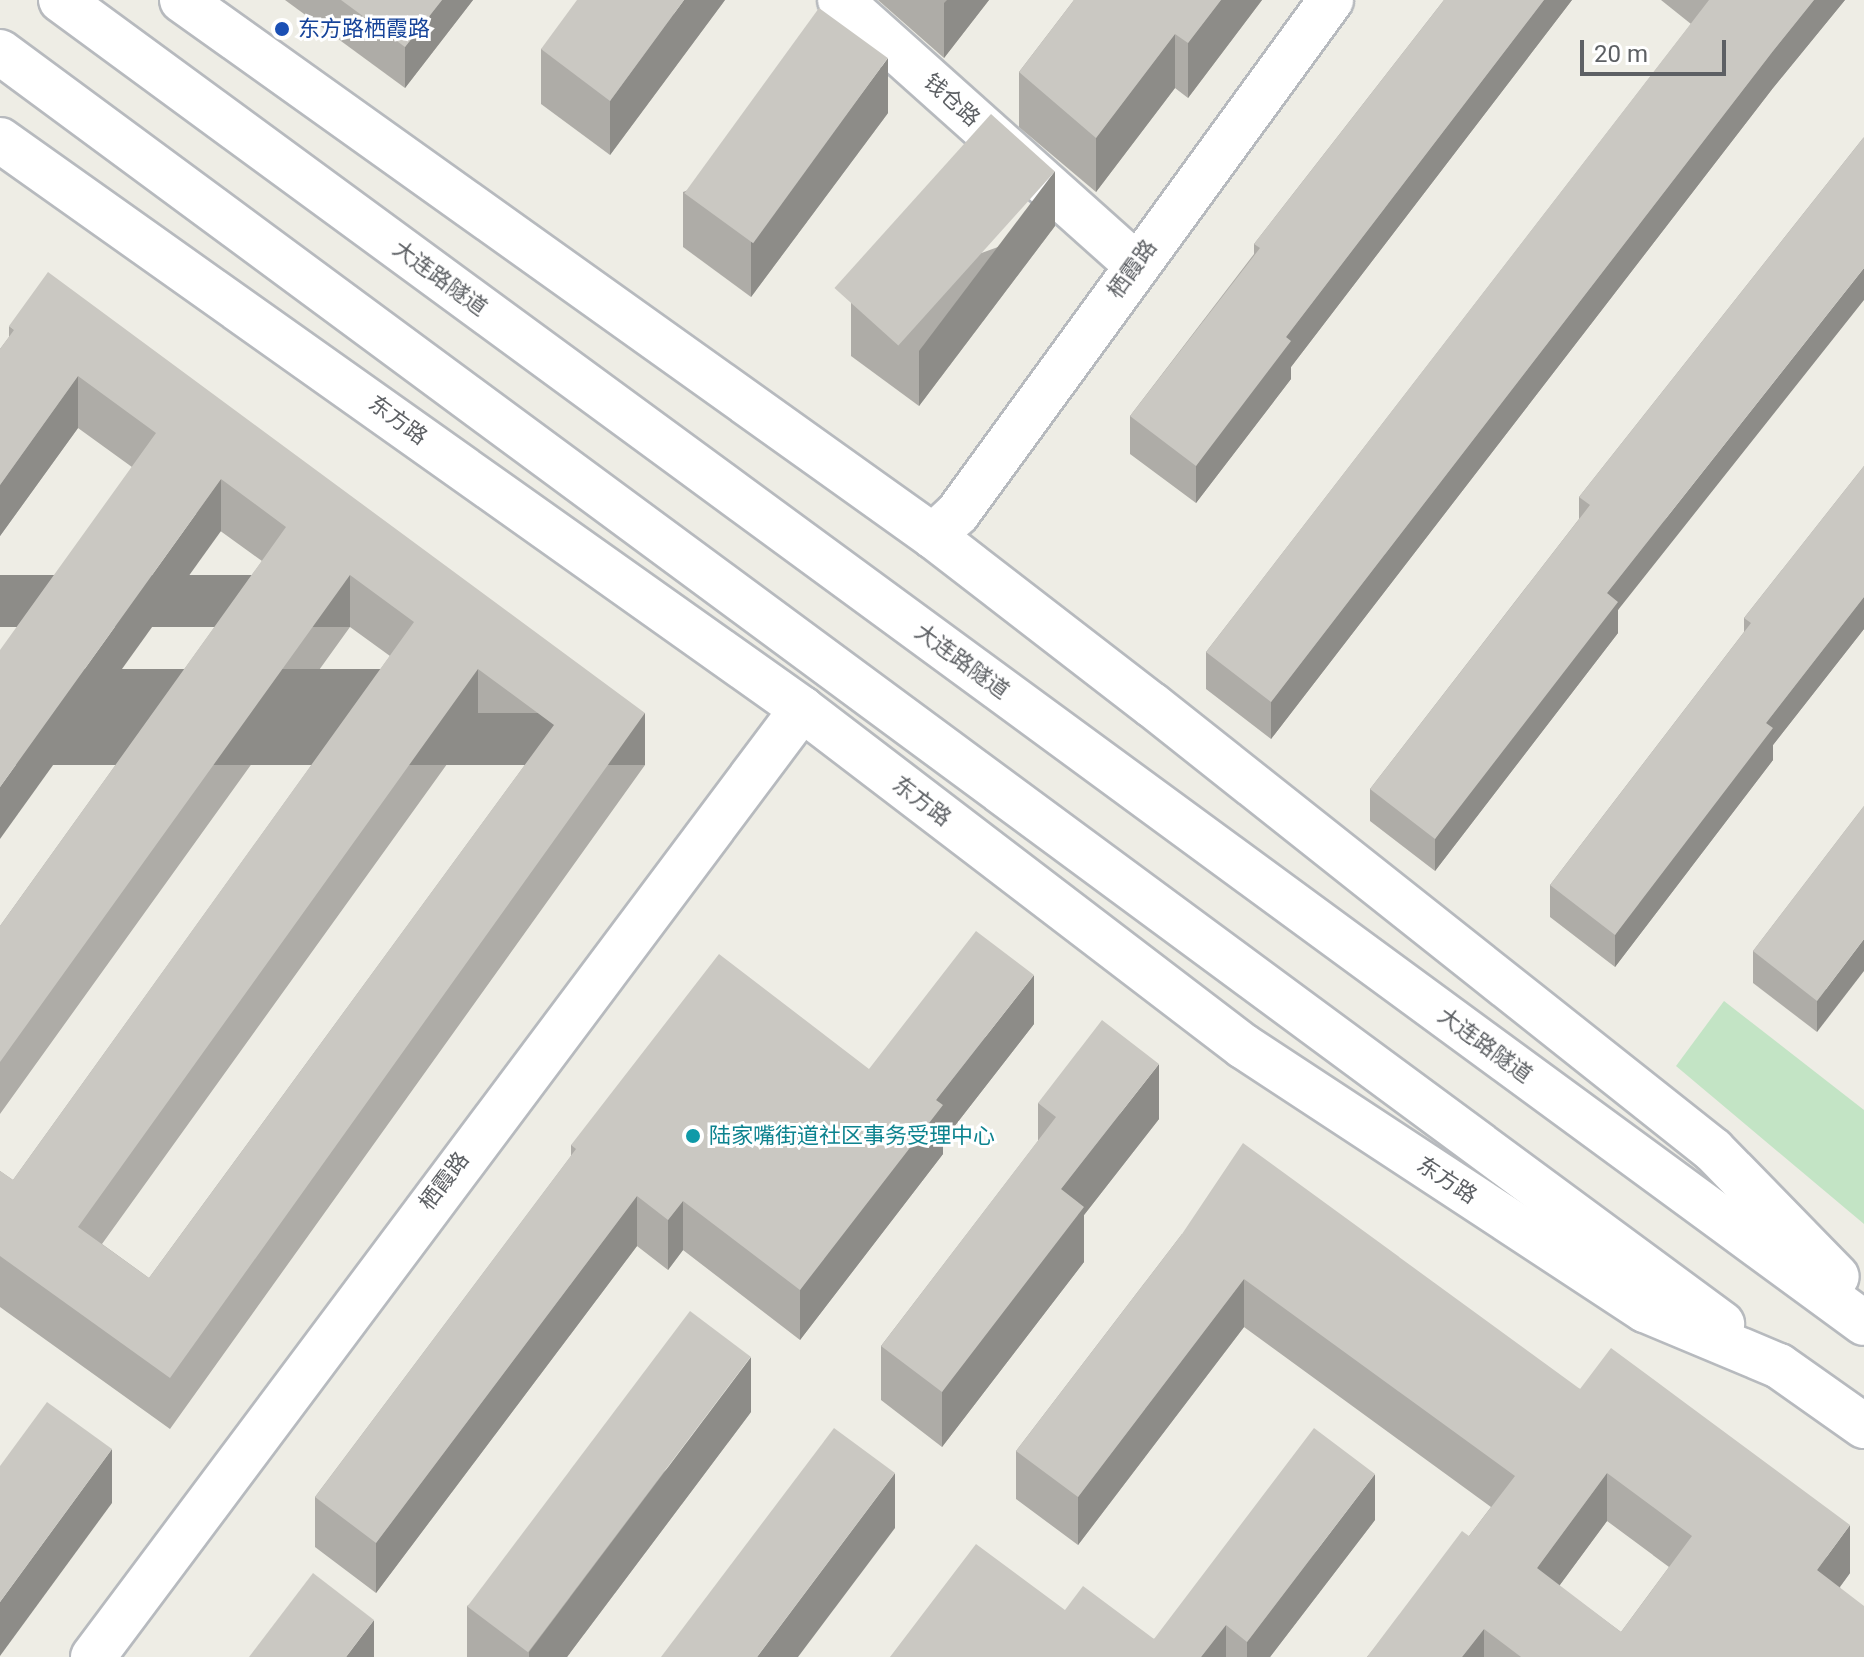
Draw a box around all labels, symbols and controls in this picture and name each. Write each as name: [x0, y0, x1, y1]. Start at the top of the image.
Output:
place label: 东方路栖霞路: [298, 16, 430, 42]
marker: 东方路栖霞路: [273, 20, 291, 38]
scale bar: [1584, 24, 1730, 74]
text: 20 m: [1594, 40, 1648, 68]
street label: 钱仓路: [919, 68, 985, 132]
street label: 大连路隧道: [388, 235, 492, 321]
street label: 栖霞路: [1102, 235, 1162, 303]
street label: 东方路: [364, 390, 432, 450]
street label: 大连路隧道: [910, 618, 1014, 704]
street label: 东方路: [888, 771, 956, 831]
street label: 大连路隧道: [1433, 1002, 1537, 1088]
place label: 陆家嘴街道社区事务受理中心: [709, 1123, 995, 1149]
marker: 陆家嘴街道社区事务受理中心: [684, 1127, 702, 1145]
street label: 栖霞路: [414, 1147, 474, 1215]
street label: 东方路: [1412, 1151, 1482, 1209]

